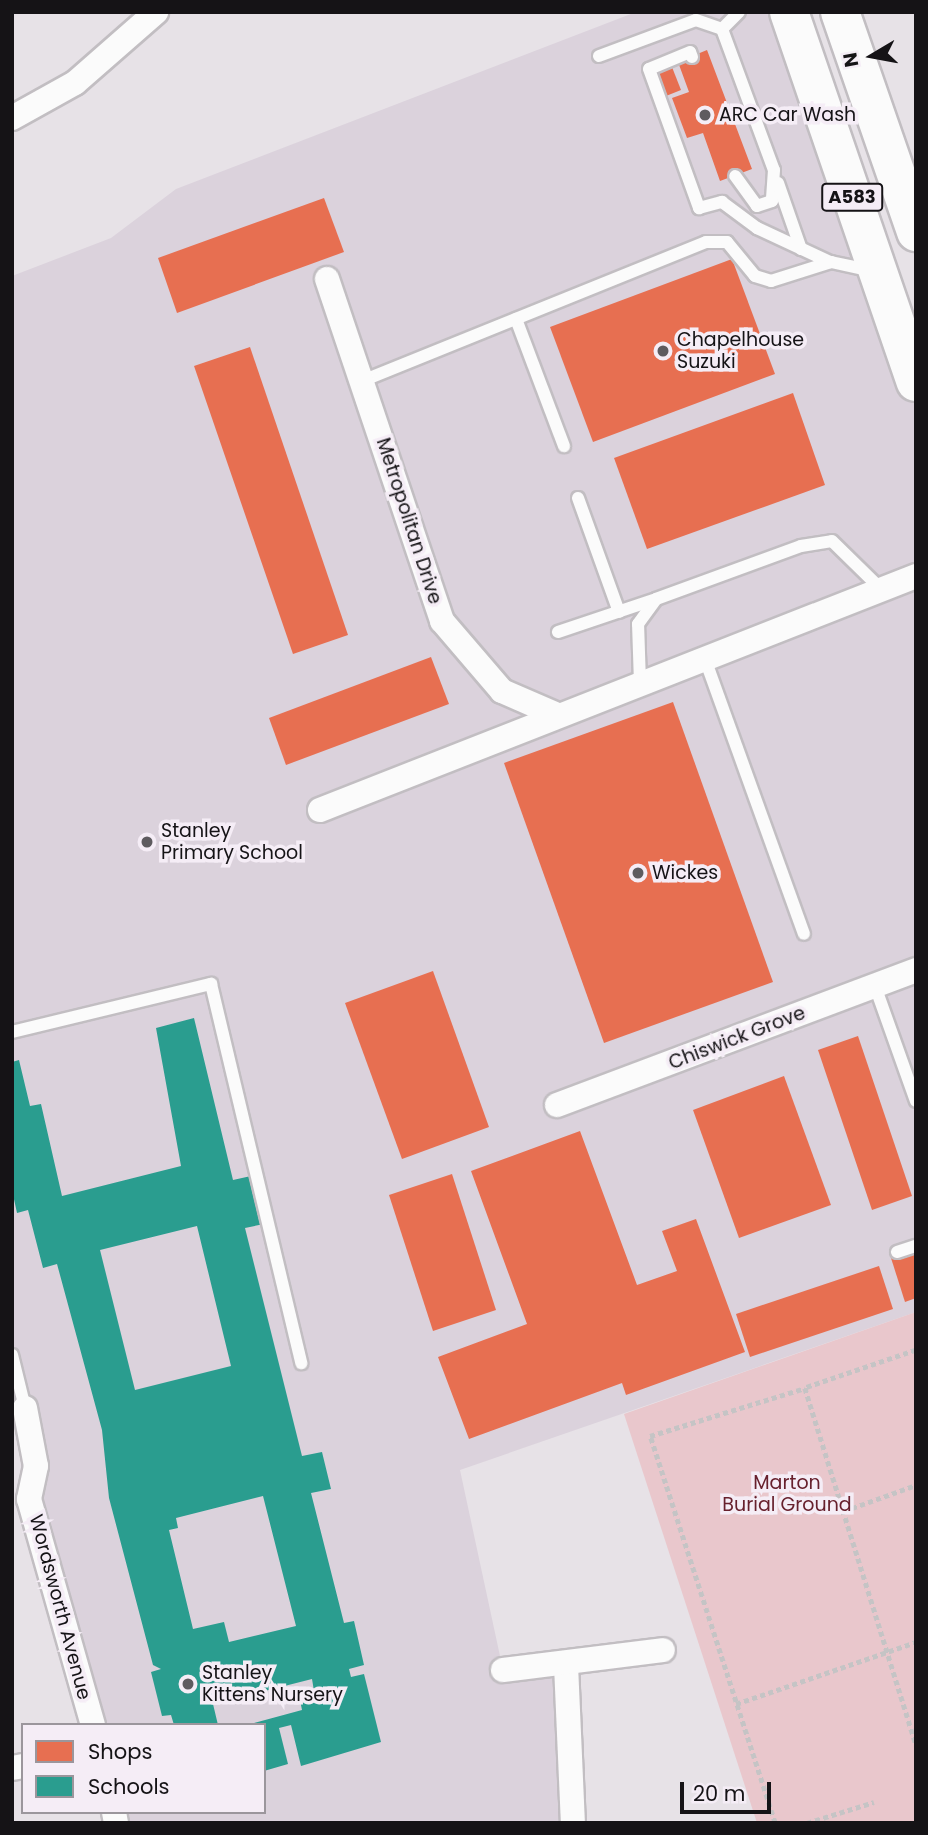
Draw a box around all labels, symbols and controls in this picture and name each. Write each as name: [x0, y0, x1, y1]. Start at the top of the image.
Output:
north arrow: [837, 21, 907, 91]
text: N: [836, 50, 865, 69]
place label: ARC Car Wash: [719, 104, 856, 126]
marker: ARC Car Wash: [697, 107, 713, 123]
road number: A583: [820, 182, 884, 212]
place label: Chapelhouse Suzuki: [677, 329, 804, 373]
marker: Chapelhouse Suzuki: [655, 343, 671, 359]
street label: Metropolitan Drive: [371, 435, 447, 607]
place label: Stanley Primary School: [161, 820, 303, 864]
marker: Stanley Primary School: [139, 834, 155, 850]
place label: Wickes: [652, 862, 718, 884]
marker: Wickes: [630, 865, 646, 881]
street label: Chiswick Grove: [665, 1001, 809, 1075]
park label: Marton Burial Ground: [722, 1472, 852, 1516]
street label: Wordsworth Avenue: [24, 1512, 96, 1702]
place label: Stanley Kittens Nursery: [202, 1662, 343, 1706]
marker: Stanley Kittens Nursery: [180, 1676, 196, 1692]
legend: [21, 1723, 266, 1814]
text: Shops: [88, 1737, 152, 1766]
scale bar: [683, 1769, 774, 1813]
text: Schools: [88, 1772, 170, 1801]
text: 20 m: [693, 1779, 746, 1808]

